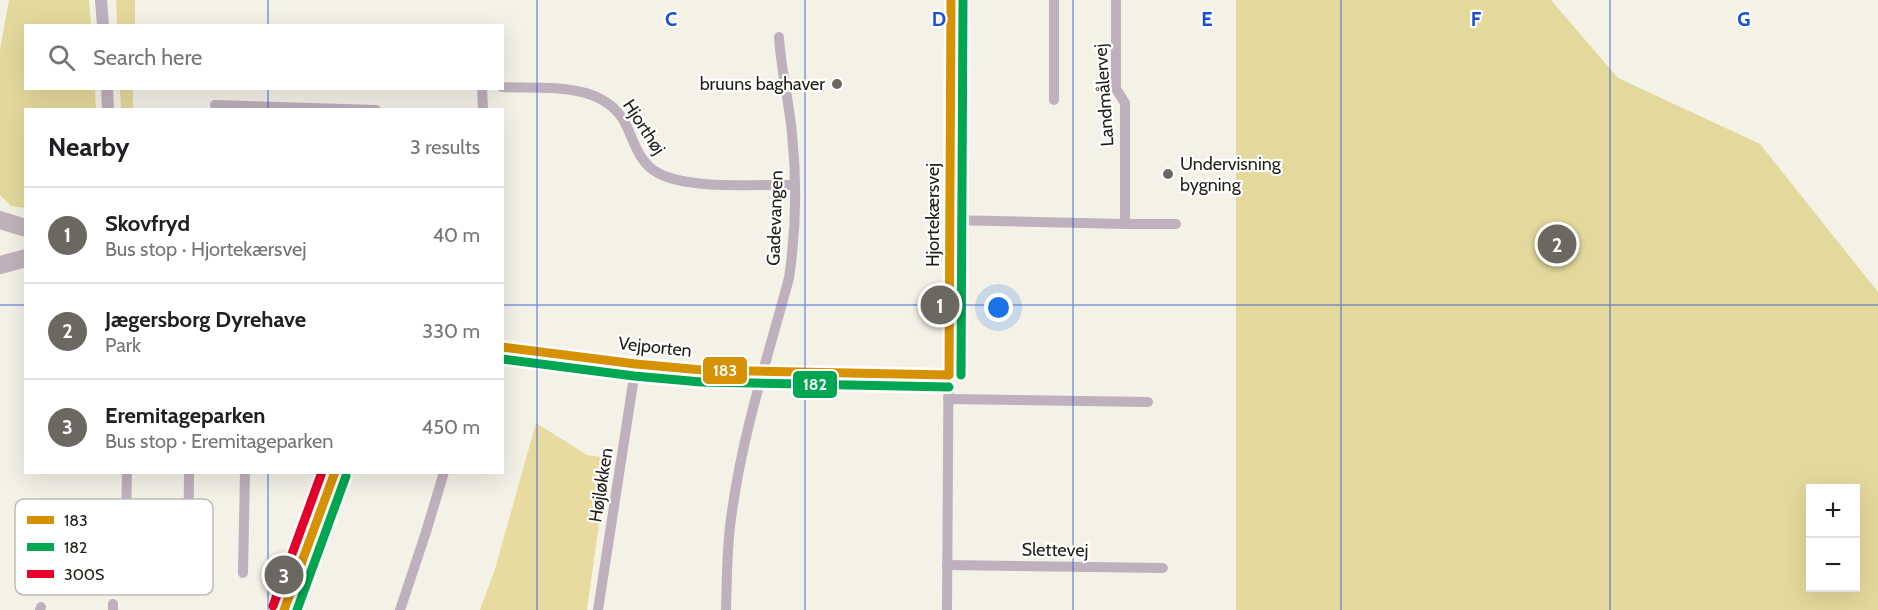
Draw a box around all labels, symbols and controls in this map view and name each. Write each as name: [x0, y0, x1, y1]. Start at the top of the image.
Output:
text: C: [665, 7, 677, 31]
text: D: [932, 7, 946, 31]
text: E: [1201, 7, 1213, 31]
text: F: [1471, 7, 1482, 31]
text: G: [1737, 7, 1751, 31]
search box: [24, 24, 504, 90]
icon: search: [45, 41, 78, 74]
street label: Landmålervej: [1089, 43, 1119, 147]
text: Search here: [93, 44, 202, 71]
place label: bruuns baghaver: [700, 73, 825, 95]
marker: bruuns baghaver: [830, 77, 844, 91]
street label: Hjorthøj: [618, 95, 670, 159]
text: Nearby: [48, 131, 129, 163]
text: 3 results: [410, 135, 480, 159]
place label: Undervisning bygning: [1180, 153, 1282, 196]
street label: Hjortekærsvej: [922, 163, 944, 267]
marker: Undervisning bygning: [1161, 167, 1175, 181]
street label: Gadevangen: [762, 170, 788, 266]
text: Skovfryd: [105, 210, 190, 237]
pin: 2: [1538, 222, 1576, 266]
text: 1: [64, 223, 71, 247]
text: 40 m: [432, 223, 480, 247]
text: Bus stop · Hjortekærsvej: [105, 237, 307, 261]
pin: 1: [920, 282, 960, 328]
your location: [984, 293, 1013, 322]
text: Jægersborg Dyrehave: [105, 306, 306, 333]
text: 2: [62, 319, 73, 343]
text: 330 m: [422, 319, 480, 343]
street label: Vejporten: [617, 332, 693, 362]
text: Park: [105, 333, 141, 357]
line badge: 183: [702, 356, 748, 385]
text: 183: [713, 361, 737, 380]
line badge: 182: [792, 370, 838, 399]
text: 182: [803, 375, 827, 394]
text: Eremitageparken: [105, 402, 265, 429]
text: 3: [62, 415, 73, 439]
text: 450 m: [422, 415, 480, 439]
text: Bus stop · Eremitageparken: [105, 429, 333, 453]
street label: Højløkken: [584, 446, 618, 524]
map controls: [1806, 484, 1860, 592]
button: +: [1806, 484, 1860, 538]
legend: [15, 499, 213, 595]
text: 183: [64, 511, 88, 530]
text: 182: [64, 538, 87, 557]
street label: Slettevej: [1021, 538, 1089, 562]
button: −: [1806, 538, 1860, 592]
pin: 3: [264, 552, 304, 598]
text: 300S: [64, 565, 104, 584]

